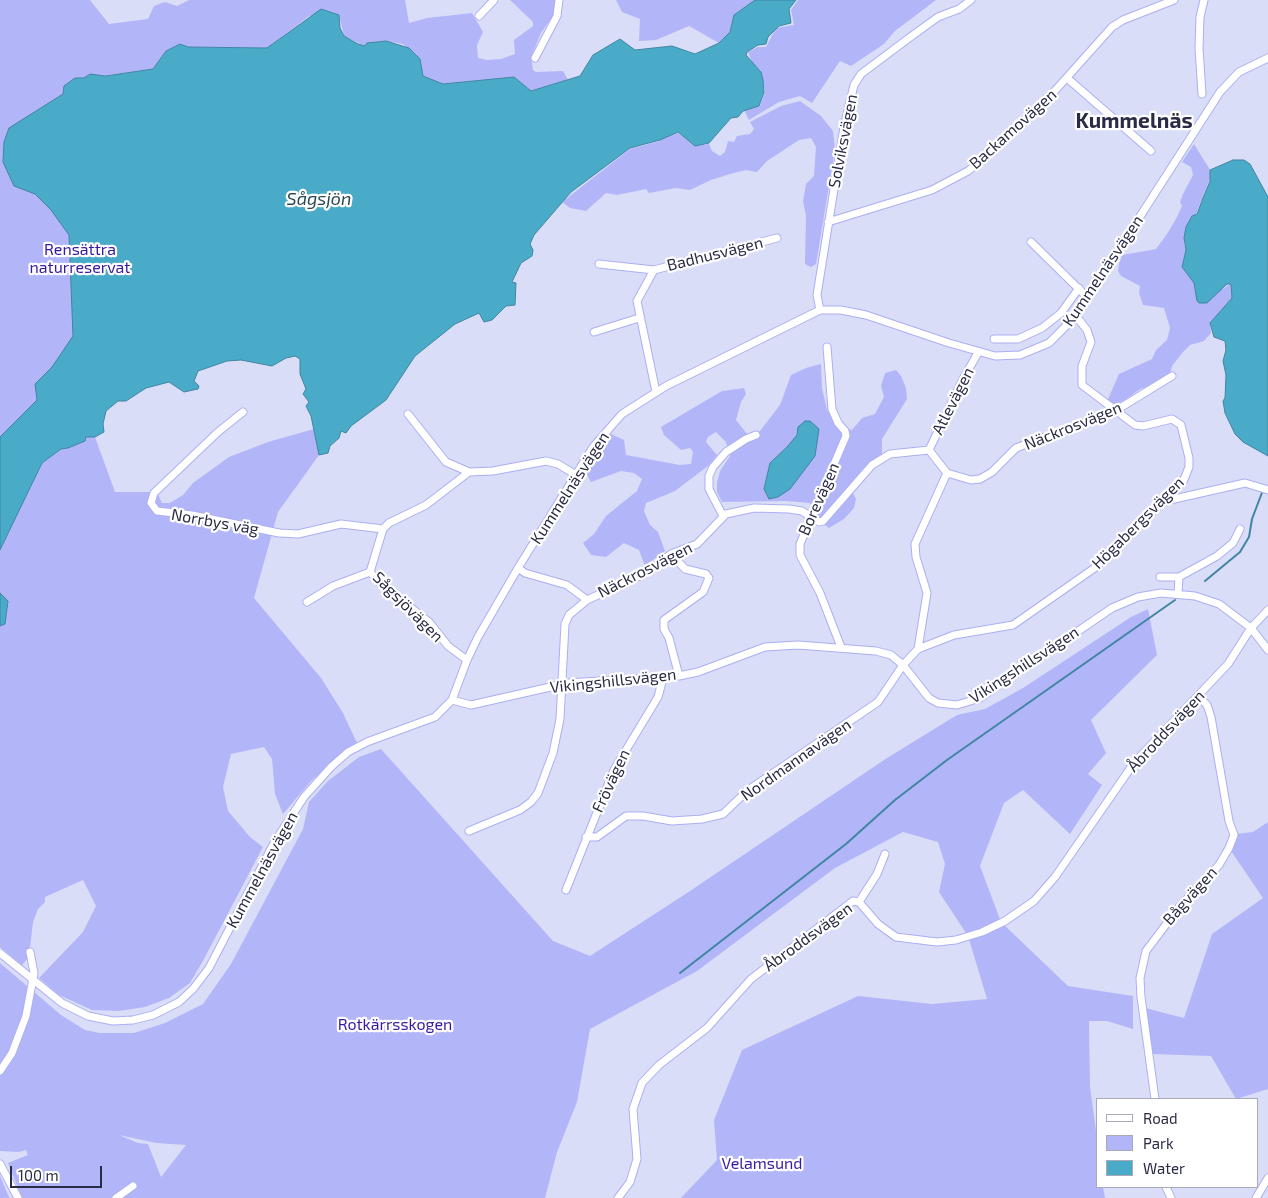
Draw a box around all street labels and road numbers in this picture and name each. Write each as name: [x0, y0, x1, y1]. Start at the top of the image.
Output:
street label: Backamovägen: [966, 85, 1060, 173]
street label: Solviksvägen: [825, 93, 861, 189]
street label: Kummelnäsvägen: [1059, 212, 1147, 330]
street label: Badhusvägen: [665, 233, 765, 275]
street label: Atlevägen: [928, 364, 978, 438]
street label: Näckrosvägen: [1021, 398, 1125, 454]
street label: Kummelnäsvägen: [527, 428, 613, 548]
street label: Borevägen: [794, 460, 844, 538]
street label: Högabergsvägen: [1088, 473, 1188, 573]
street label: Norrbys väg: [170, 505, 260, 539]
street label: Näckrosvägen: [595, 538, 695, 602]
street label: Sågsjövägen: [369, 568, 447, 646]
street label: Vikingshillsvägen: [966, 622, 1082, 708]
street label: Vikingshillsvägen: [549, 665, 677, 697]
street label: Åbroddsvägen: [1123, 686, 1209, 776]
street label: Nordmannavägen: [737, 715, 855, 805]
street label: Frövägen: [588, 746, 634, 816]
street label: Kummelnäsvägen: [222, 809, 302, 931]
street label: Bågvägen: [1159, 863, 1221, 929]
street label: Åbroddsvägen: [760, 898, 856, 976]

